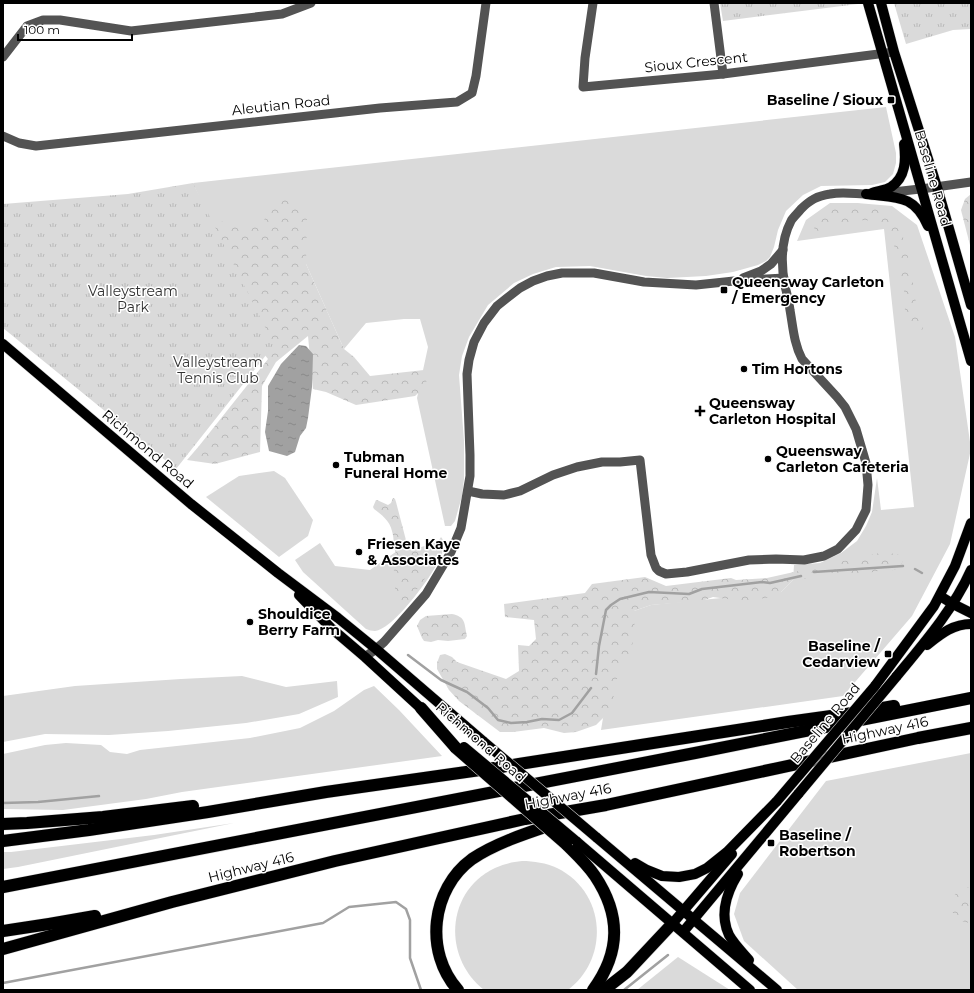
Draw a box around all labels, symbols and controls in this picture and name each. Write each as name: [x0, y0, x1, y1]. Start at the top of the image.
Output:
scale bar: [18, 16, 132, 42]
text: 100 m: [24, 22, 60, 37]
street label: Sioux Crescent: [643, 48, 749, 76]
street label: Aleutian Road: [231, 91, 331, 119]
place label: Baseline / Sioux: [767, 91, 884, 109]
marker: Baseline / Sioux: [886, 95, 896, 105]
street label: Baseline Road: [911, 128, 955, 228]
place label: Queensway Carleton / Emergency: [731, 273, 884, 307]
park label: Valleystream Park: [88, 282, 178, 316]
marker: Queensway Carleton / Emergency: [719, 285, 729, 295]
park label: Valleystream Tennis Club: [173, 353, 263, 387]
place label: Tim Hortons: [752, 360, 843, 378]
marker: Tim Hortons: [739, 364, 749, 374]
place label: Queensway Carleton Hospital: [709, 394, 836, 428]
street label: Richmond Road: [99, 405, 197, 493]
marker: Queensway Carleton Hospital: [694, 405, 706, 417]
place label: Queensway Carleton Cafeteria: [776, 442, 909, 476]
place label: Tubman Funeral Home: [344, 448, 447, 482]
marker: Queensway Carleton Cafeteria: [763, 454, 773, 464]
marker: Tubman Funeral Home: [331, 460, 341, 470]
place label: Friesen Kaye & Associates: [367, 535, 461, 569]
marker: Friesen Kaye & Associates: [354, 547, 364, 557]
place label: Shouldice Berry Farm: [258, 605, 340, 639]
marker: Shouldice Berry Farm: [245, 617, 255, 627]
place label: Baseline / Cedarview: [802, 637, 882, 671]
marker: Baseline / Cedarview: [883, 649, 893, 659]
street label: Baseline Road: [786, 679, 864, 767]
street label: Richmond Road: [432, 698, 530, 786]
street label: Highway 416: [840, 712, 930, 748]
street label: Highway 416: [523, 779, 613, 813]
place label: Baseline / Robertson: [779, 826, 856, 860]
marker: Baseline / Robertson: [766, 838, 776, 848]
street label: Highway 416: [206, 848, 296, 886]

